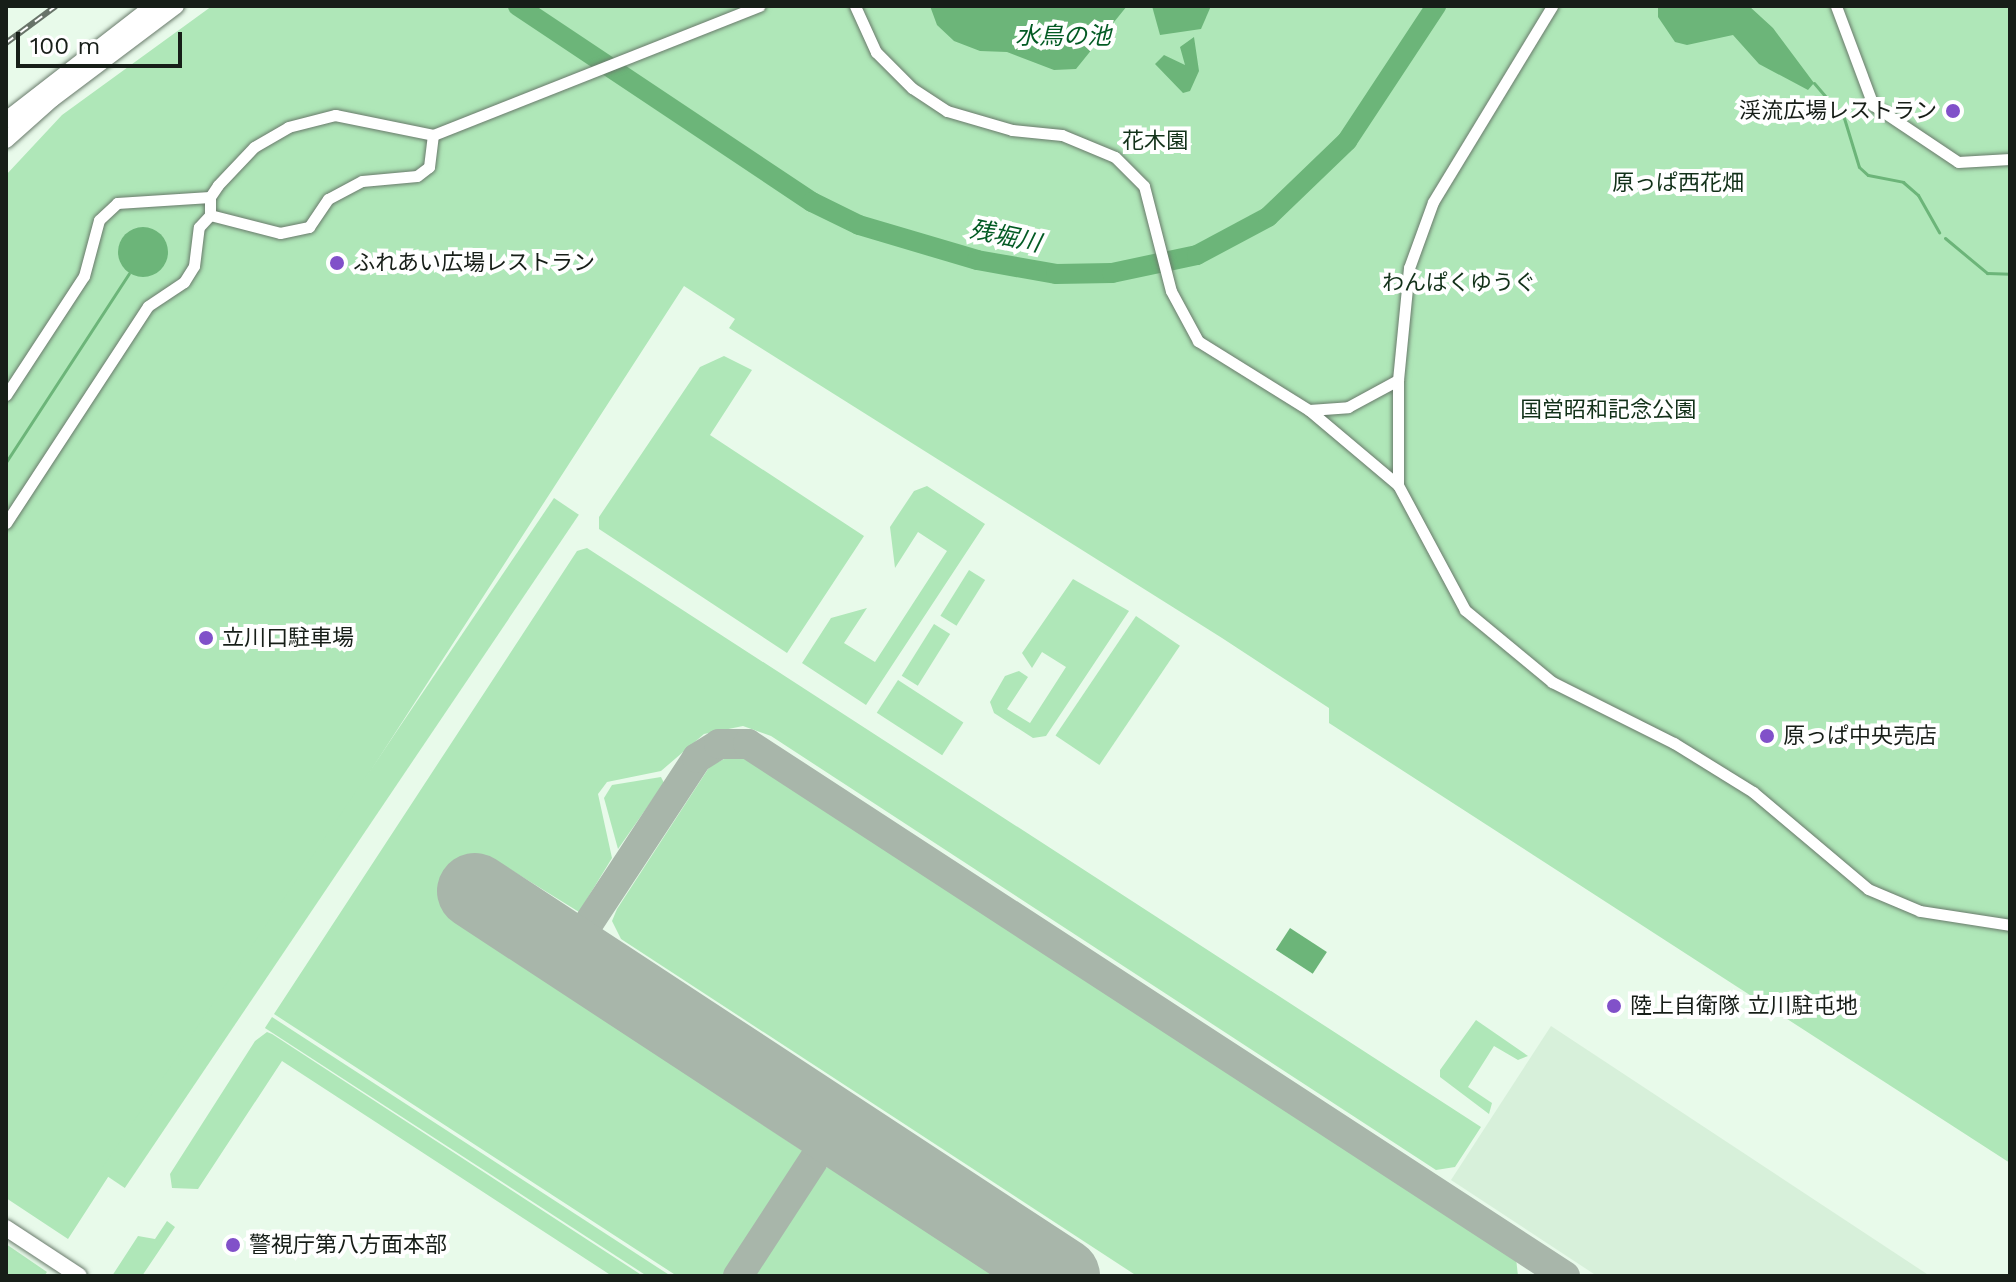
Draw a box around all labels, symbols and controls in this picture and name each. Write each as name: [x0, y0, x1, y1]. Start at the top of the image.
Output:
scale bar: [20, 16, 186, 66]
water label: 水鳥の池: [1015, 23, 1111, 51]
text: 100 m: [30, 32, 100, 60]
place label: 渓流広場レストラン: [1739, 98, 1937, 124]
marker: 渓流広場レストラン: [1944, 102, 1962, 120]
park label: 花木園: [1122, 128, 1188, 154]
park label: 原っぱ西花畑: [1612, 170, 1744, 196]
water label: 残堀川: [967, 215, 1043, 259]
place label: ふれあい広場レストラン: [353, 250, 595, 276]
marker: ふれあい広場レストラン: [328, 254, 346, 272]
park label: わんぱくゆうぐ: [1382, 270, 1536, 296]
park label: 国営昭和記念公園: [1520, 397, 1696, 423]
place label: 立川口駐車場: [222, 625, 354, 651]
marker: 立川口駐車場: [197, 629, 215, 647]
place label: 原っぱ中央売店: [1783, 723, 1937, 749]
marker: 原っぱ中央売店: [1758, 727, 1776, 745]
place label: 陸上自衛隊 立川駐屯地: [1630, 993, 1858, 1019]
marker: 陸上自衛隊 立川駐屯地: [1605, 997, 1623, 1015]
place label: 警視庁第八方面本部: [249, 1232, 447, 1258]
marker: 警視庁第八方面本部: [224, 1236, 242, 1254]

